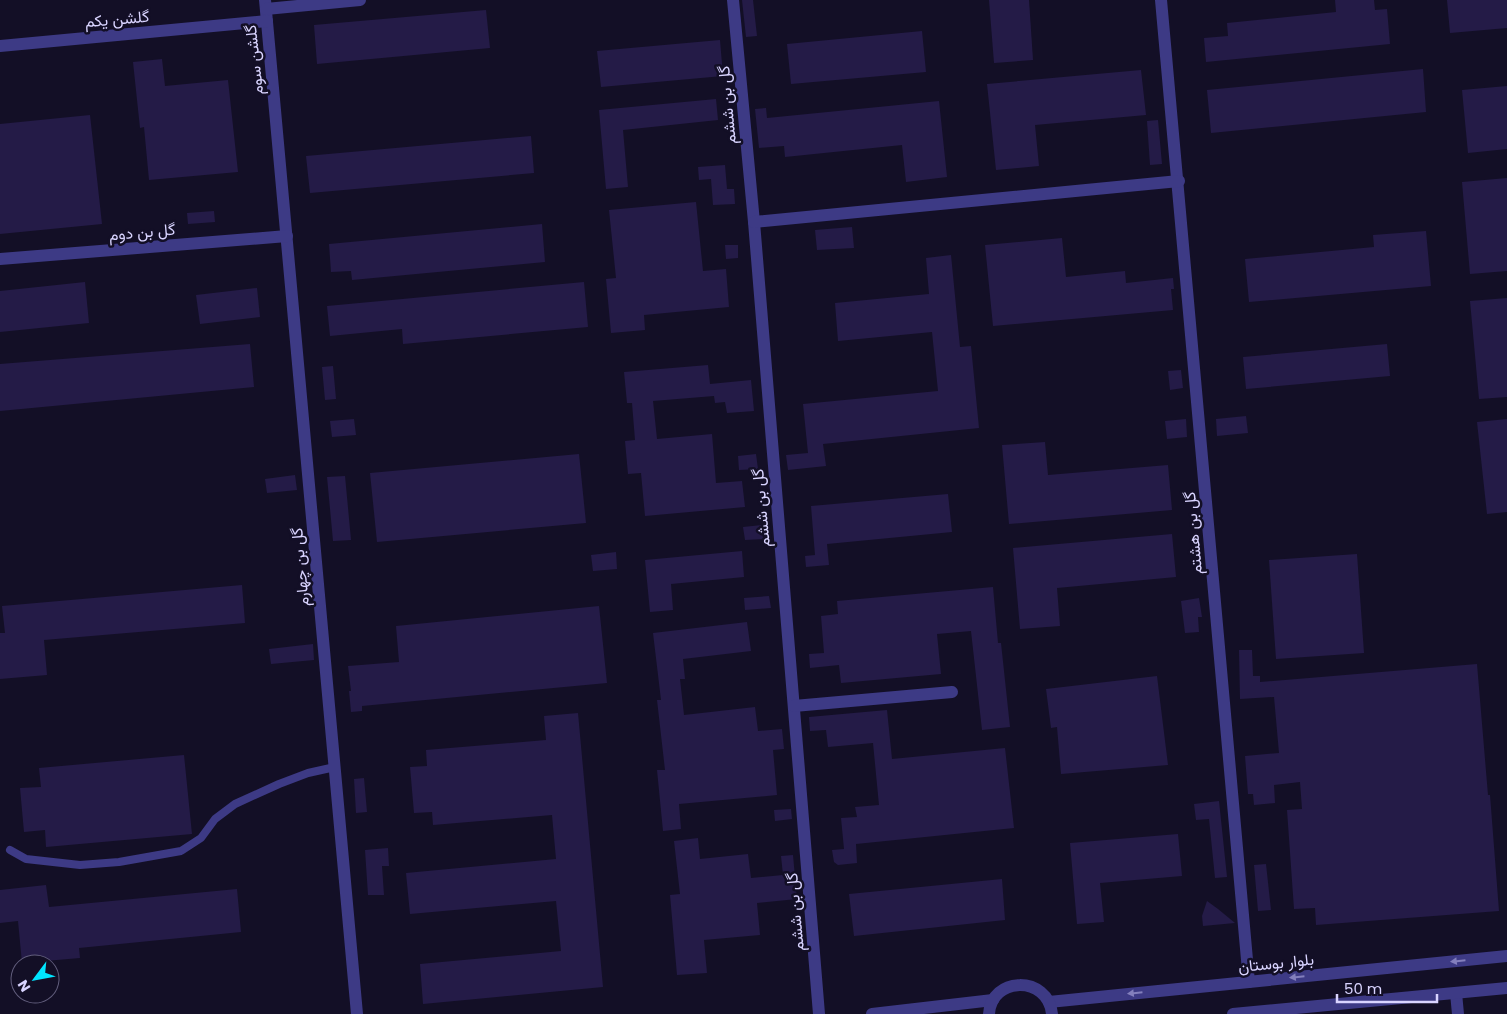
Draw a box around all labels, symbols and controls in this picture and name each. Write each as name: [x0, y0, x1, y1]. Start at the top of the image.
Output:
street label: گلشن یکم: [84, 5, 150, 33]
street label: گلشن سوم: [239, 24, 269, 96]
street label: گل بن ششم: [712, 65, 742, 145]
street label: گل بن دوم: [108, 218, 176, 246]
street label: گل بن ششم: [746, 468, 776, 548]
street label: گل بن هشتم: [1178, 491, 1208, 575]
street label: گل بن چهارم: [285, 527, 315, 607]
street label: گل بن ششم: [780, 872, 810, 952]
street label: بلوار بوستان: [1237, 948, 1315, 978]
north arrow: [10, 954, 60, 1004]
one-way arrow: [1450, 957, 1466, 965]
scale bar: [1337, 972, 1437, 1004]
one-way arrow: [1289, 973, 1305, 981]
text: N: [13, 976, 35, 996]
text: 50 m: [1344, 978, 1382, 999]
one-way arrow: [1127, 989, 1143, 997]

